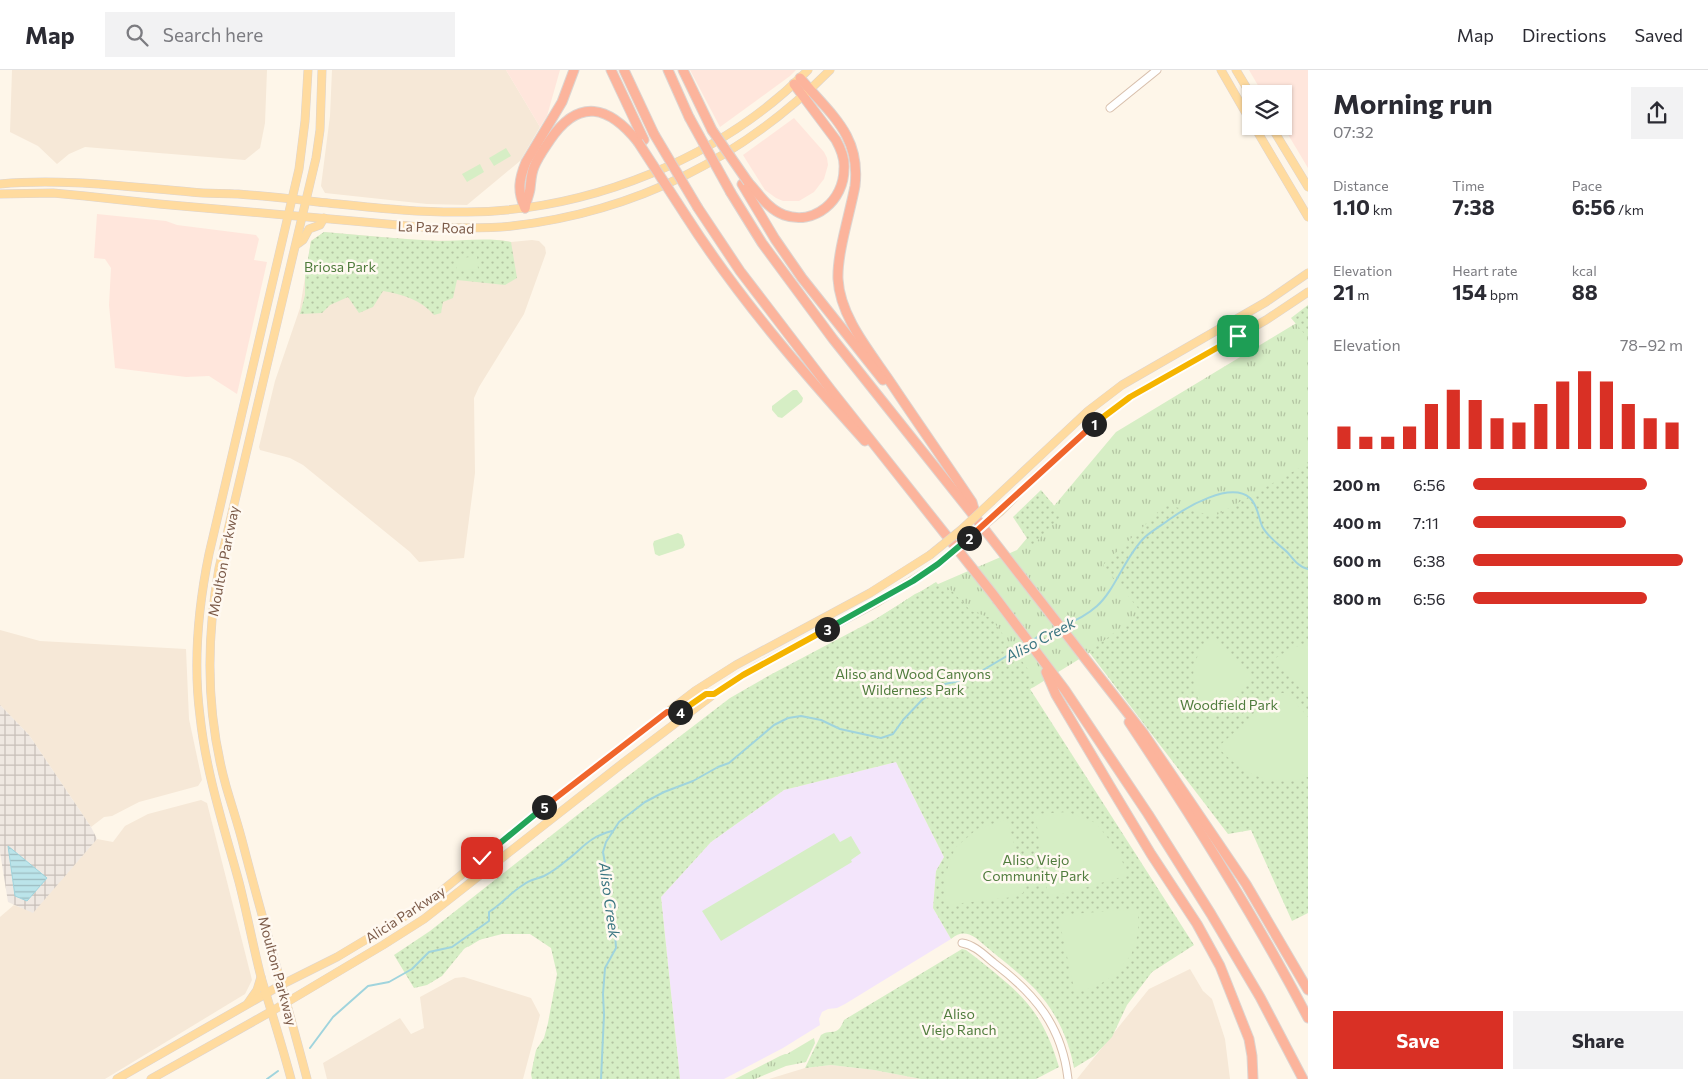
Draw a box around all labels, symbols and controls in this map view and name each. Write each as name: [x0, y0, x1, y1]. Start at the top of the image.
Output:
search box: [105, 12, 455, 57]
text: Map: [25, 20, 75, 49]
icon: search: [123, 21, 151, 49]
text: Search here: [163, 23, 263, 46]
text: Map: [1457, 24, 1494, 46]
text: Directions: [1522, 24, 1606, 46]
text: Saved: [1634, 24, 1683, 46]
map controls: [1242, 85, 1292, 135]
button: layers: [1242, 85, 1292, 135]
text: Morning run: [1333, 86, 1493, 120]
button: share: [1631, 87, 1683, 139]
text: 07:32: [1333, 122, 1374, 141]
text: Distance: [1333, 177, 1389, 194]
text: Time: [1452, 177, 1485, 194]
text: Pace: [1572, 177, 1602, 194]
text: 1.10: [1333, 194, 1370, 219]
text: 7:38: [1452, 194, 1495, 219]
text: 6:56: [1572, 194, 1615, 219]
text: km: [1370, 201, 1392, 218]
text: /km: [1615, 201, 1644, 218]
street label: La Paz Road: [397, 217, 475, 237]
park label: Briosa Park: [304, 258, 376, 275]
text: Elevation: [1333, 262, 1392, 279]
text: Heart rate: [1452, 262, 1517, 279]
text: kcal: [1572, 262, 1597, 279]
text: 21: [1333, 279, 1354, 304]
text: 154: [1452, 279, 1487, 304]
text: 88: [1572, 279, 1598, 304]
text: m: [1354, 286, 1369, 303]
text: bpm: [1487, 286, 1518, 303]
pin: [1217, 315, 1259, 357]
icon: arrive: [1224, 322, 1252, 350]
text: Elevation: [1333, 335, 1401, 354]
text: 78–92 m: [1620, 335, 1683, 354]
pin: 1: [1082, 412, 1106, 436]
text: 1: [1091, 416, 1098, 433]
text: 200 m: [1333, 475, 1380, 494]
text: 6:56: [1413, 475, 1445, 494]
street label: Moulton Parkway: [204, 504, 242, 618]
text: 400 m: [1333, 513, 1381, 532]
text: 7:11: [1413, 513, 1439, 532]
pin: 2: [956, 526, 982, 550]
text: 2: [966, 530, 973, 547]
text: 600 m: [1333, 551, 1381, 570]
text: 6:38: [1413, 551, 1445, 570]
text: 800 m: [1333, 589, 1381, 608]
text: 6:56: [1413, 589, 1445, 608]
water label: Aliso Creek: [1001, 613, 1079, 665]
pin: 3: [814, 616, 840, 642]
text: 3: [823, 621, 832, 638]
park label: Aliso and Wood Canyons Wilderness Park: [835, 665, 991, 698]
park label: Woodfield Park: [1180, 696, 1279, 713]
pin: 4: [668, 700, 692, 724]
text: 4: [676, 704, 685, 721]
pin: 5: [532, 794, 556, 820]
text: 5: [540, 799, 549, 816]
pin: [461, 837, 503, 879]
icon: check: [468, 844, 496, 872]
park label: Aliso Viejo Community Park: [983, 851, 1090, 884]
water label: Aliso Creek: [596, 860, 624, 940]
street label: Alicia Parkway: [362, 882, 448, 946]
street label: Moulton Parkway: [255, 914, 301, 1028]
park label: Aliso Viejo Ranch: [922, 1005, 996, 1038]
button: Save: [1333, 1011, 1503, 1069]
button: Share: [1513, 1011, 1683, 1069]

